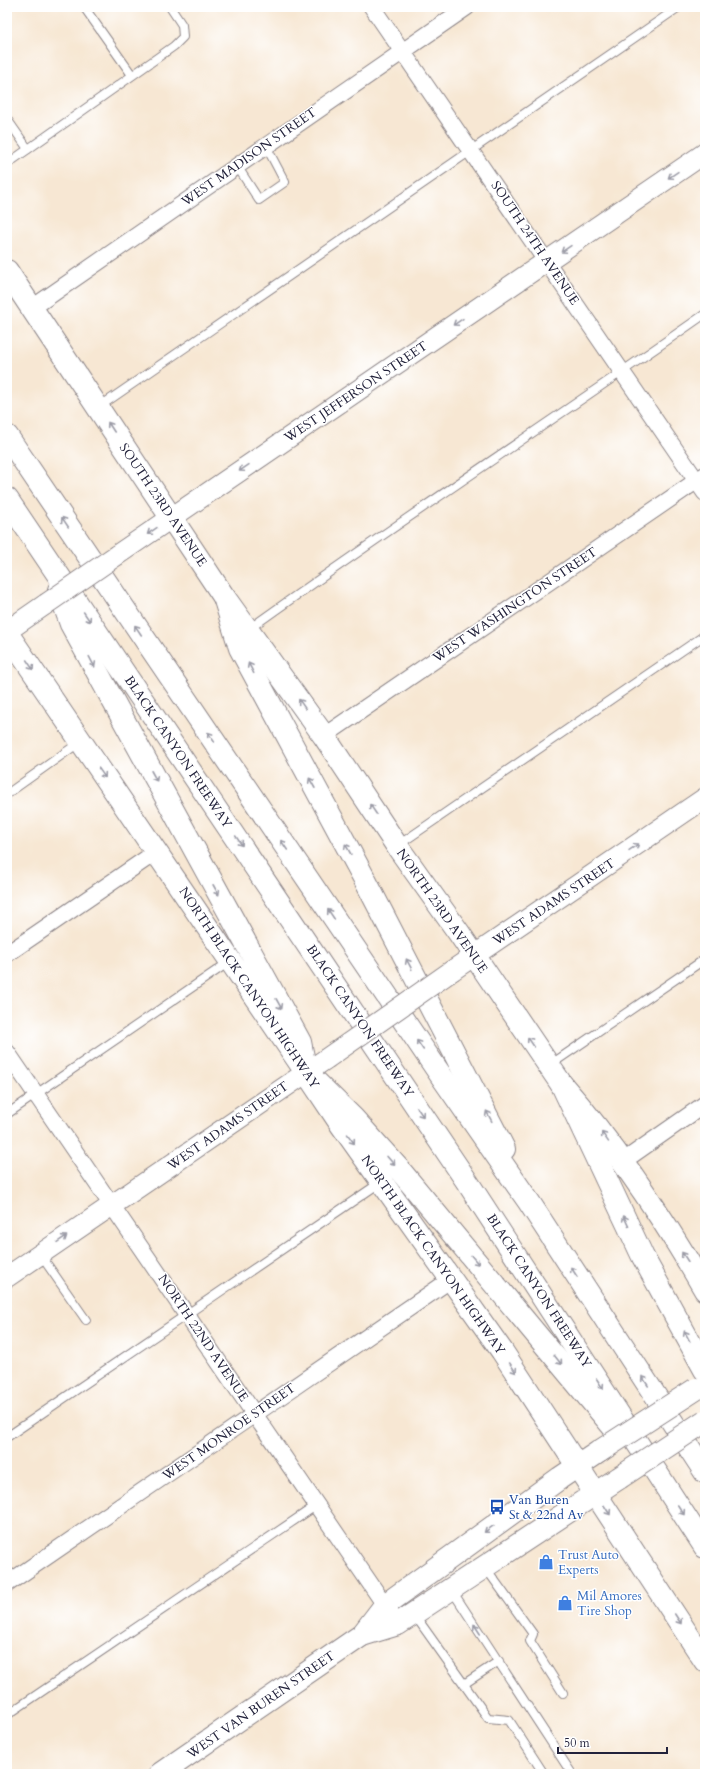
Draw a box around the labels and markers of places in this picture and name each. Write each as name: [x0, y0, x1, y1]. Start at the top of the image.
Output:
place label: Van Buren St & 22nd Av: [509, 1491, 584, 1524]
bus stop icon: Van Buren St & 22nd Av: [488, 1498, 506, 1516]
place label: Trust Auto Experts: [558, 1546, 619, 1579]
shop icon: Trust Auto Experts: [537, 1553, 555, 1571]
place label: Mil Amores Tire Shop: [577, 1587, 642, 1620]
shop icon: Mil Amores Tire Shop: [556, 1594, 574, 1612]

